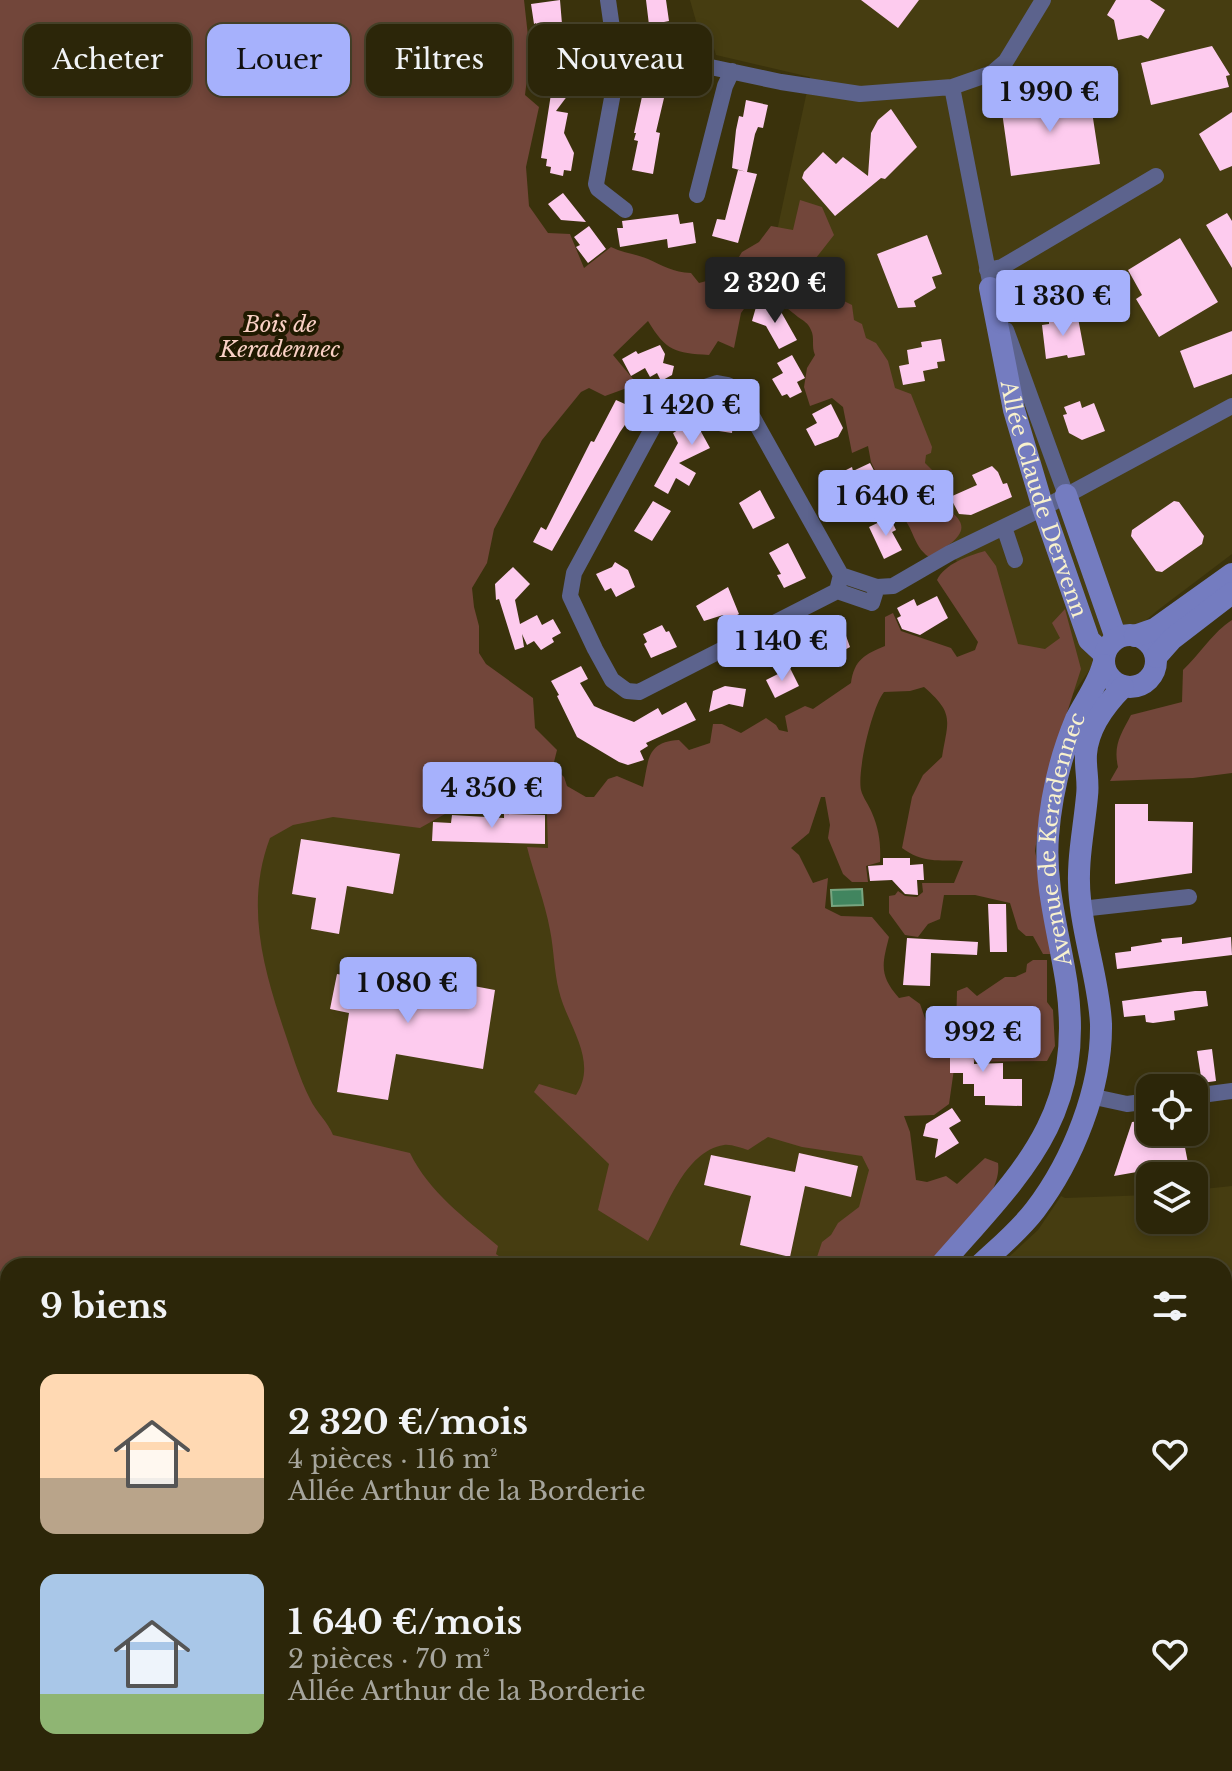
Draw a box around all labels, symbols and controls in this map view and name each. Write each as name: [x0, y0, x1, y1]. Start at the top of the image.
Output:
chip: Acheter: [24, 24, 191, 96]
chip: Louer: [207, 24, 350, 96]
chip: Filtres: [366, 24, 512, 96]
chip: Nouveau: [528, 24, 712, 96]
pin: 1 990 €: [976, 66, 1124, 134]
text: 1 990 €: [1000, 76, 1100, 108]
pin: 2 320 €: [701, 257, 849, 325]
text: 2 320 €: [723, 267, 827, 299]
pin: 1 330 €: [989, 270, 1137, 338]
text: 1 330 €: [1014, 280, 1112, 312]
park label: Bois de Keradennec: [219, 311, 340, 363]
street label: Allée Claude Dervenn: [995, 377, 1094, 621]
pin: 1 420 €: [618, 379, 766, 447]
text: 1 420 €: [643, 389, 741, 421]
pin: 1 640 €: [812, 470, 960, 538]
text: 1 640 €: [836, 480, 936, 512]
pin: 1 140 €: [708, 615, 856, 683]
text: 1 140 €: [735, 625, 829, 657]
street label: Avenue de Keradennec: [1034, 708, 1091, 970]
pin: 4 350 €: [418, 762, 566, 830]
text: 4 350 €: [441, 772, 543, 804]
pin: 1 080 €: [334, 957, 482, 1025]
text: 1 080 €: [358, 967, 458, 999]
pin: 992 €: [927, 1006, 1039, 1074]
text: 992 €: [944, 1016, 1022, 1048]
map controls: [1136, 1074, 1208, 1234]
button: locate: [1136, 1074, 1208, 1146]
button: layers: [1136, 1162, 1208, 1234]
icon: filters: [1148, 1284, 1192, 1328]
text: 9 biens: [40, 1285, 168, 1327]
text: 2 320 €/mois: [288, 1401, 528, 1443]
icon: home: [104, 1406, 200, 1502]
icon: heart: [1148, 1432, 1192, 1476]
text: 4 pièces · 116 m²: [288, 1443, 498, 1475]
text: Allée Arthur de la Borderie: [288, 1475, 646, 1507]
text: 1 640 €/mois: [288, 1601, 522, 1643]
icon: home: [104, 1606, 200, 1702]
icon: heart: [1148, 1632, 1192, 1676]
text: 2 pièces · 70 m²: [288, 1643, 490, 1675]
text: Allée Arthur de la Borderie: [288, 1675, 646, 1707]

